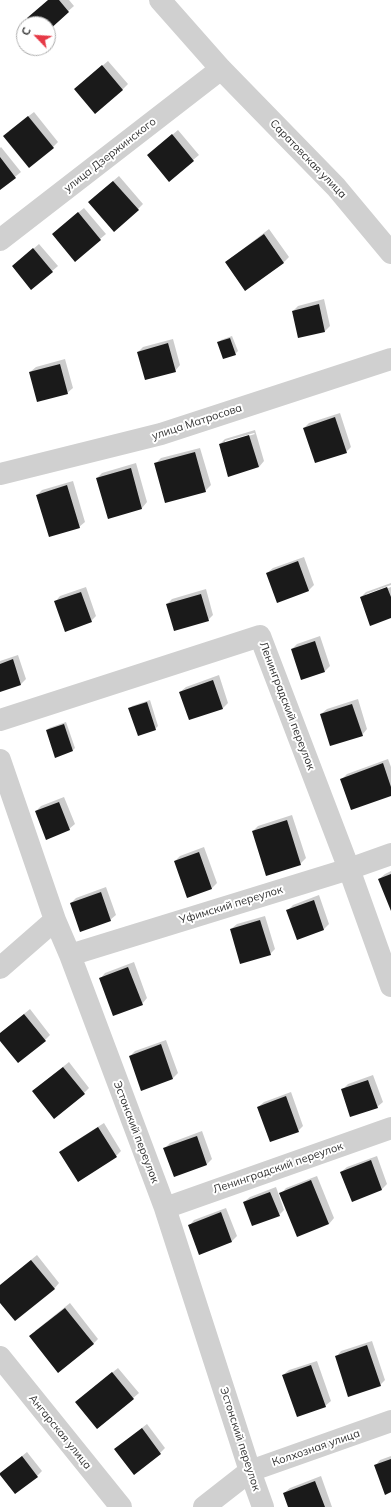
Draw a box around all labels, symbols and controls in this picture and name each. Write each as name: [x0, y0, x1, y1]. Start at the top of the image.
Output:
north arrow: [16, 16, 56, 56]
text: С: [18, 25, 34, 38]
street label: улица Дзержинского: [61, 115, 159, 195]
street label: Саратовская улица: [267, 117, 349, 201]
street label: улица Матросова: [150, 401, 244, 443]
street label: Ленинградский переулок: [256, 640, 318, 772]
street label: Уфимский переулок: [178, 883, 284, 927]
street label: Эстонский переулок: [110, 1079, 162, 1185]
street label: Ленинградский переулок: [211, 1140, 345, 1196]
street label: Эстонский переулок: [217, 1385, 263, 1493]
street label: Ангарская улица: [26, 1392, 94, 1472]
street label: Колхозная улица: [270, 1427, 362, 1469]

